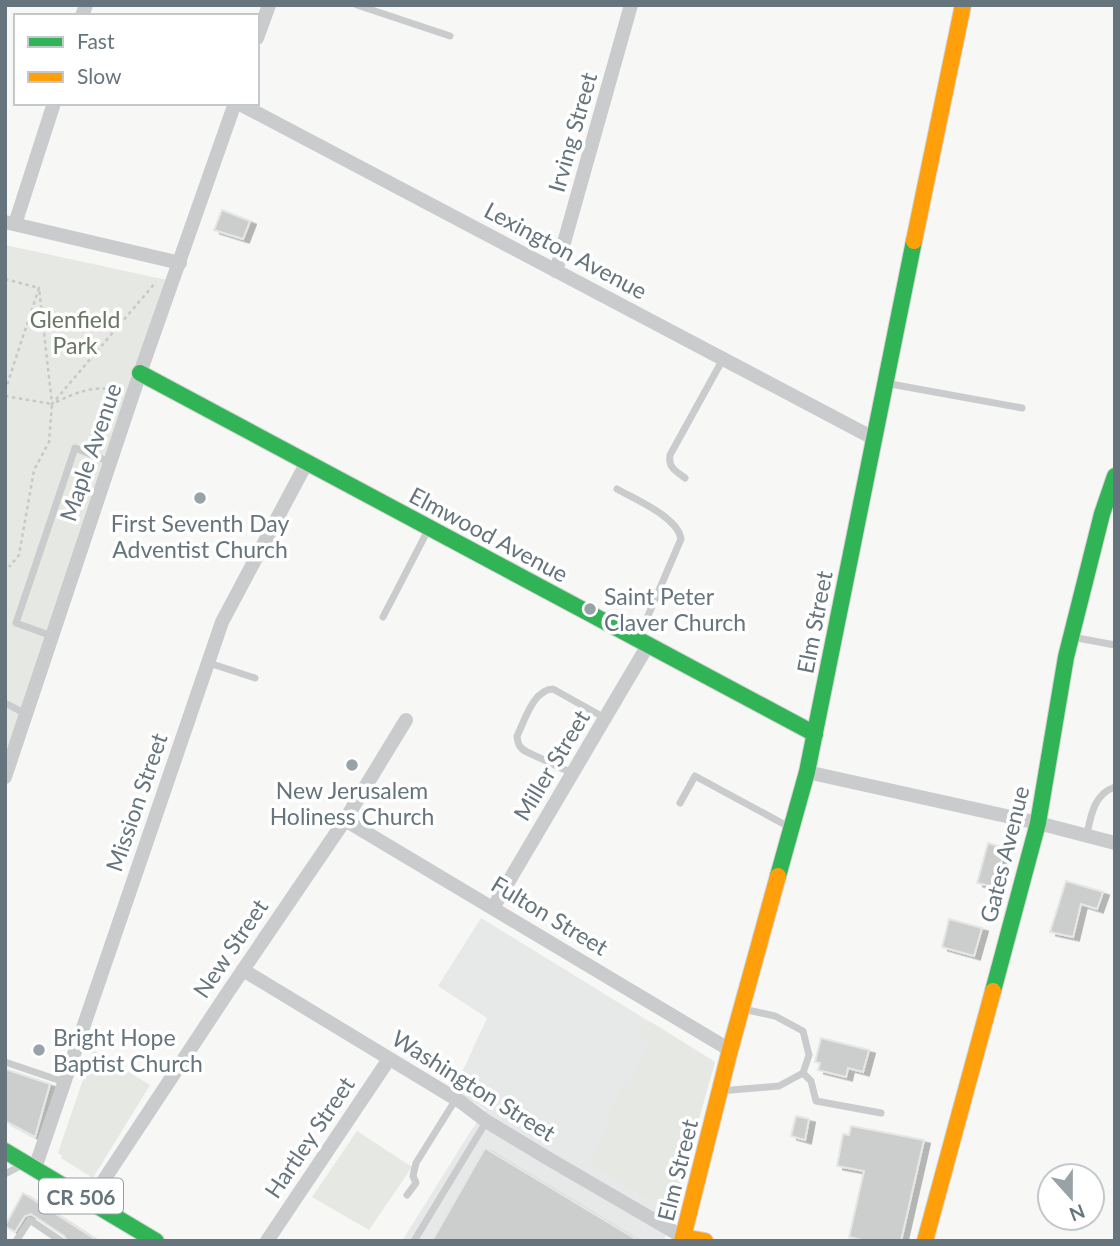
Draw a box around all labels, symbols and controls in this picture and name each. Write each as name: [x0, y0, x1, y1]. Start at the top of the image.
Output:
legend: [14, 14, 259, 105]
text: Fast: [77, 28, 115, 53]
text: Slow: [77, 63, 122, 88]
street label: Irving Street: [542, 68, 603, 195]
street label: Lexington Avenue: [480, 195, 652, 305]
park label: Glenfield Park: [30, 305, 120, 359]
street label: Maple Avenue: [53, 379, 127, 525]
street label: Elmwood Avenue: [405, 480, 573, 588]
marker: First Seventh Day Adventist Church: [192, 490, 208, 506]
place label: First Seventh Day Adventist Church: [111, 509, 289, 563]
street label: Elm Street: [790, 568, 838, 676]
place label: Saint Peter Claver Church: [604, 582, 746, 636]
marker: Saint Peter Claver Church: [582, 601, 598, 617]
street label: Miller Street: [507, 704, 595, 825]
street label: Mission Street: [99, 728, 173, 875]
marker: New Jerusalem Holiness Church: [344, 757, 360, 773]
place label: New Jerusalem Holiness Church: [270, 776, 434, 830]
street label: Gates Avenue: [974, 783, 1034, 925]
street label: Fulton Street: [487, 869, 614, 961]
street label: New Street: [187, 893, 274, 1003]
place label: Bright Hope Baptist Church: [53, 1023, 203, 1077]
street label: Washington Street: [387, 1023, 562, 1147]
marker: Bright Hope Baptist Church: [31, 1042, 47, 1058]
street label: Hartley Street: [258, 1070, 360, 1203]
street label: Elm Street: [651, 1115, 703, 1224]
north arrow: [1036, 1162, 1106, 1232]
road number: CR 506: [39, 1178, 123, 1214]
text: N: [1066, 1200, 1088, 1227]

